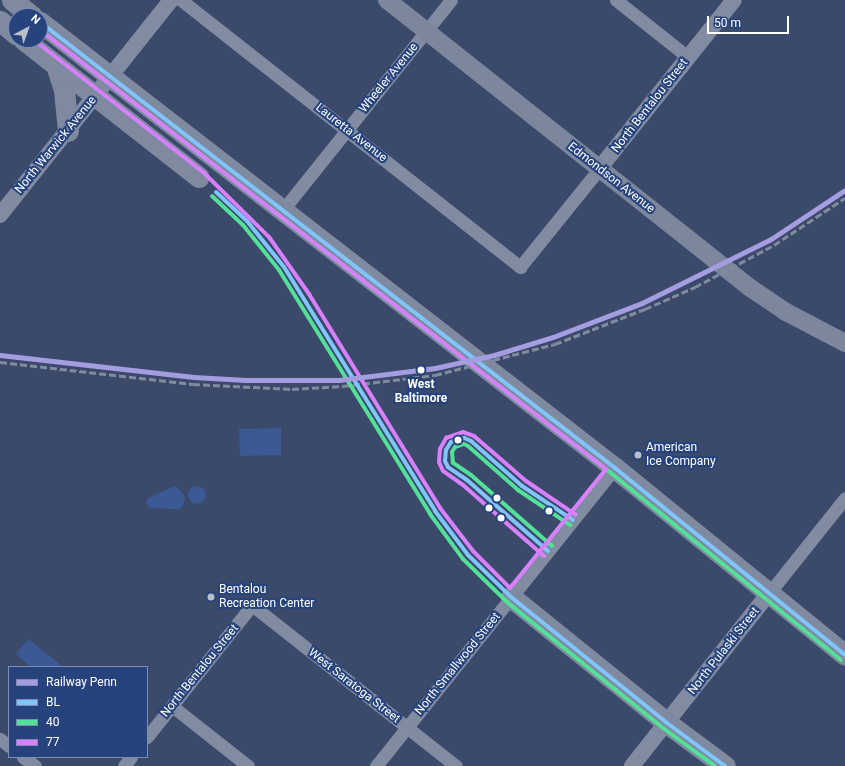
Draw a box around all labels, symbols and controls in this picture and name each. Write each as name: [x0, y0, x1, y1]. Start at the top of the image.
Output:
north arrow: [8, 8, 48, 48]
scale bar: [709, 8, 791, 34]
text: N: [28, 12, 43, 27]
text: 50 m: [714, 16, 741, 30]
street label: Wheeler Avenue: [356, 40, 422, 116]
street label: North Bentalou Street: [609, 56, 691, 156]
street label: North Warwick Avenue: [12, 93, 100, 197]
street label: Lauretta Avenue: [312, 101, 390, 165]
street label: Edmondson Avenue: [565, 140, 657, 216]
marker: West Baltimore: [414, 363, 428, 377]
place label: West Baltimore: [395, 378, 447, 406]
unlabelled marker: [453, 435, 463, 445]
place label: American Ice Company: [646, 441, 716, 469]
marker: American Ice Company: [633, 450, 643, 460]
unlabelled marker: [492, 493, 502, 503]
unlabelled marker: [484, 503, 494, 513]
unlabelled marker: [544, 506, 554, 516]
unlabelled marker: [496, 513, 506, 523]
place label: Bentalou Recreation Center: [219, 583, 314, 611]
marker: Bentalou Recreation Center: [206, 592, 216, 602]
street label: North Pulaski Street: [685, 605, 763, 697]
street label: North Smallwood Street: [412, 610, 504, 718]
street label: North Bentalou Street: [158, 622, 242, 720]
street label: West Saratoga Street: [305, 646, 403, 726]
legend: [8, 666, 148, 758]
text: Railway Penn: [46, 675, 117, 689]
text: BL: [46, 695, 60, 709]
text: 40: [46, 715, 60, 729]
text: 77: [46, 735, 60, 749]

